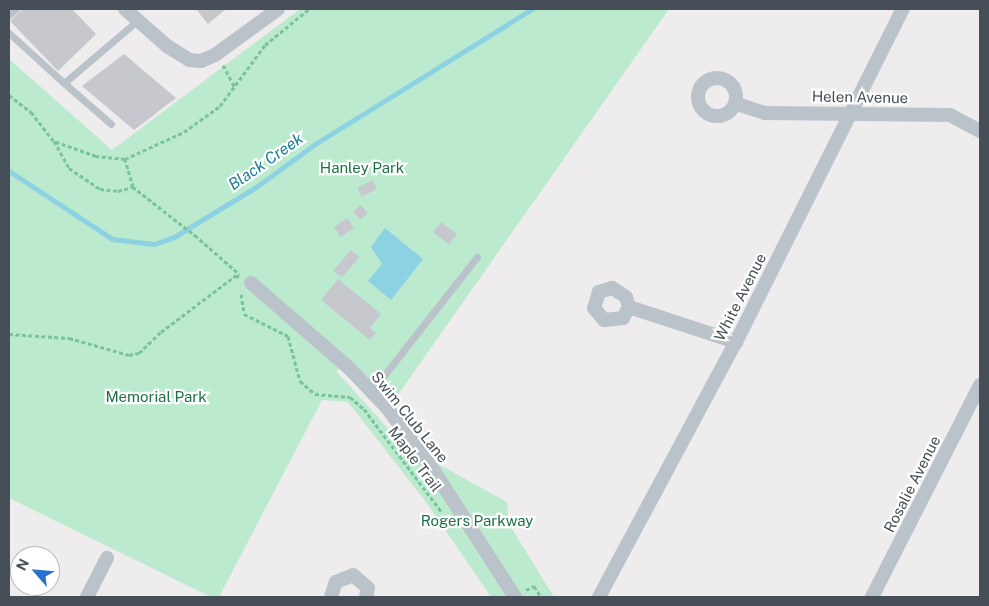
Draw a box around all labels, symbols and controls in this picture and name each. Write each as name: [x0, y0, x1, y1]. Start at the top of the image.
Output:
street label: Helen Avenue: [812, 87, 908, 107]
water label: Black Creek: [225, 129, 307, 195]
park label: Hanley Park: [320, 159, 404, 177]
street label: White Avenue: [710, 250, 770, 344]
street label: Swim Club Lane: [368, 368, 452, 466]
park label: Memorial Park: [105, 388, 207, 406]
street label: Maple Trail: [385, 423, 445, 495]
street label: Rosalie Avenue: [880, 433, 944, 535]
park label: Rogers Parkway: [421, 512, 533, 530]
north arrow: [10, 546, 60, 596]
text: N: [13, 556, 32, 573]

